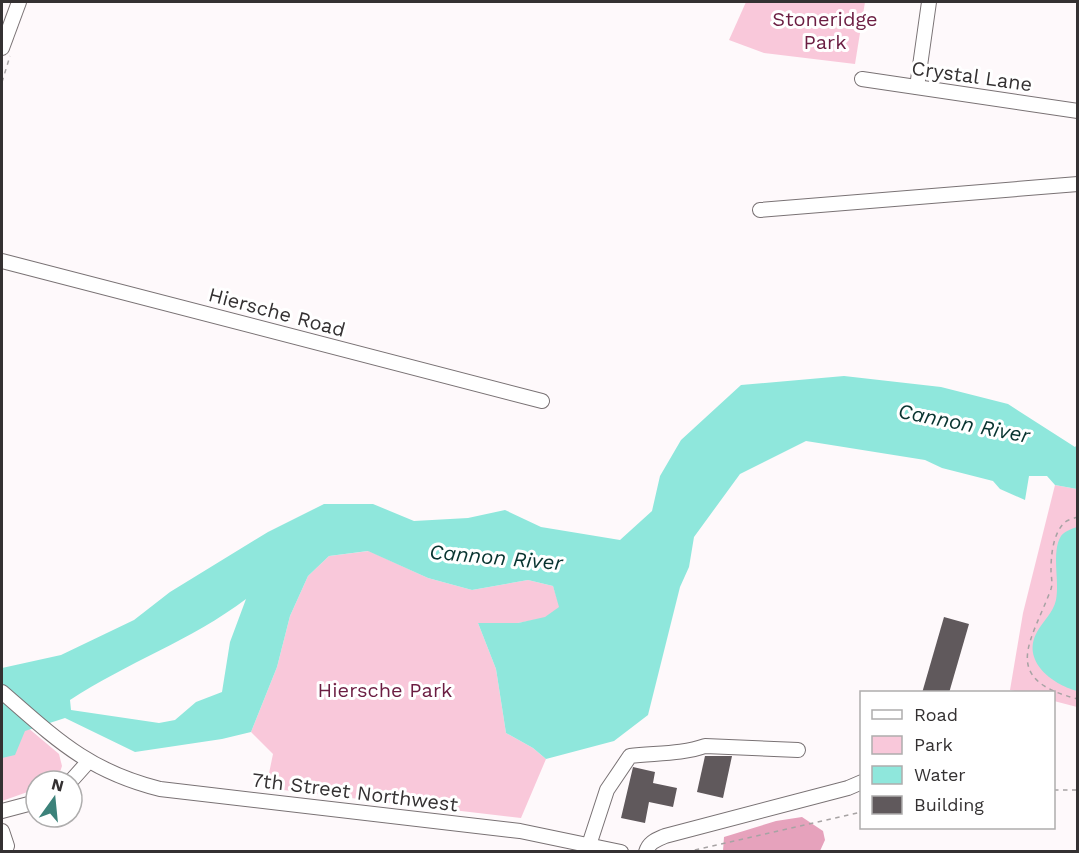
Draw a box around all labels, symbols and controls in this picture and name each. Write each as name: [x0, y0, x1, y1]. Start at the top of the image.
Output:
park label: Stoneridge Park: [772, 7, 878, 54]
street label: Crystal Lane: [910, 56, 1034, 96]
street label: Hiersche Road: [206, 282, 348, 342]
water label: Cannon River: [896, 398, 1033, 448]
water label: Cannon River: [428, 539, 565, 575]
park label: Hiersche Park: [318, 678, 452, 702]
legend: [860, 691, 1055, 829]
text: Road: [914, 704, 958, 725]
text: Park: [914, 734, 953, 755]
text: Water: [914, 764, 966, 785]
street label: 7th Street Northwest: [251, 767, 460, 817]
north arrow: [24, 769, 84, 829]
text: N: [50, 774, 66, 796]
text: Building: [914, 794, 984, 815]

